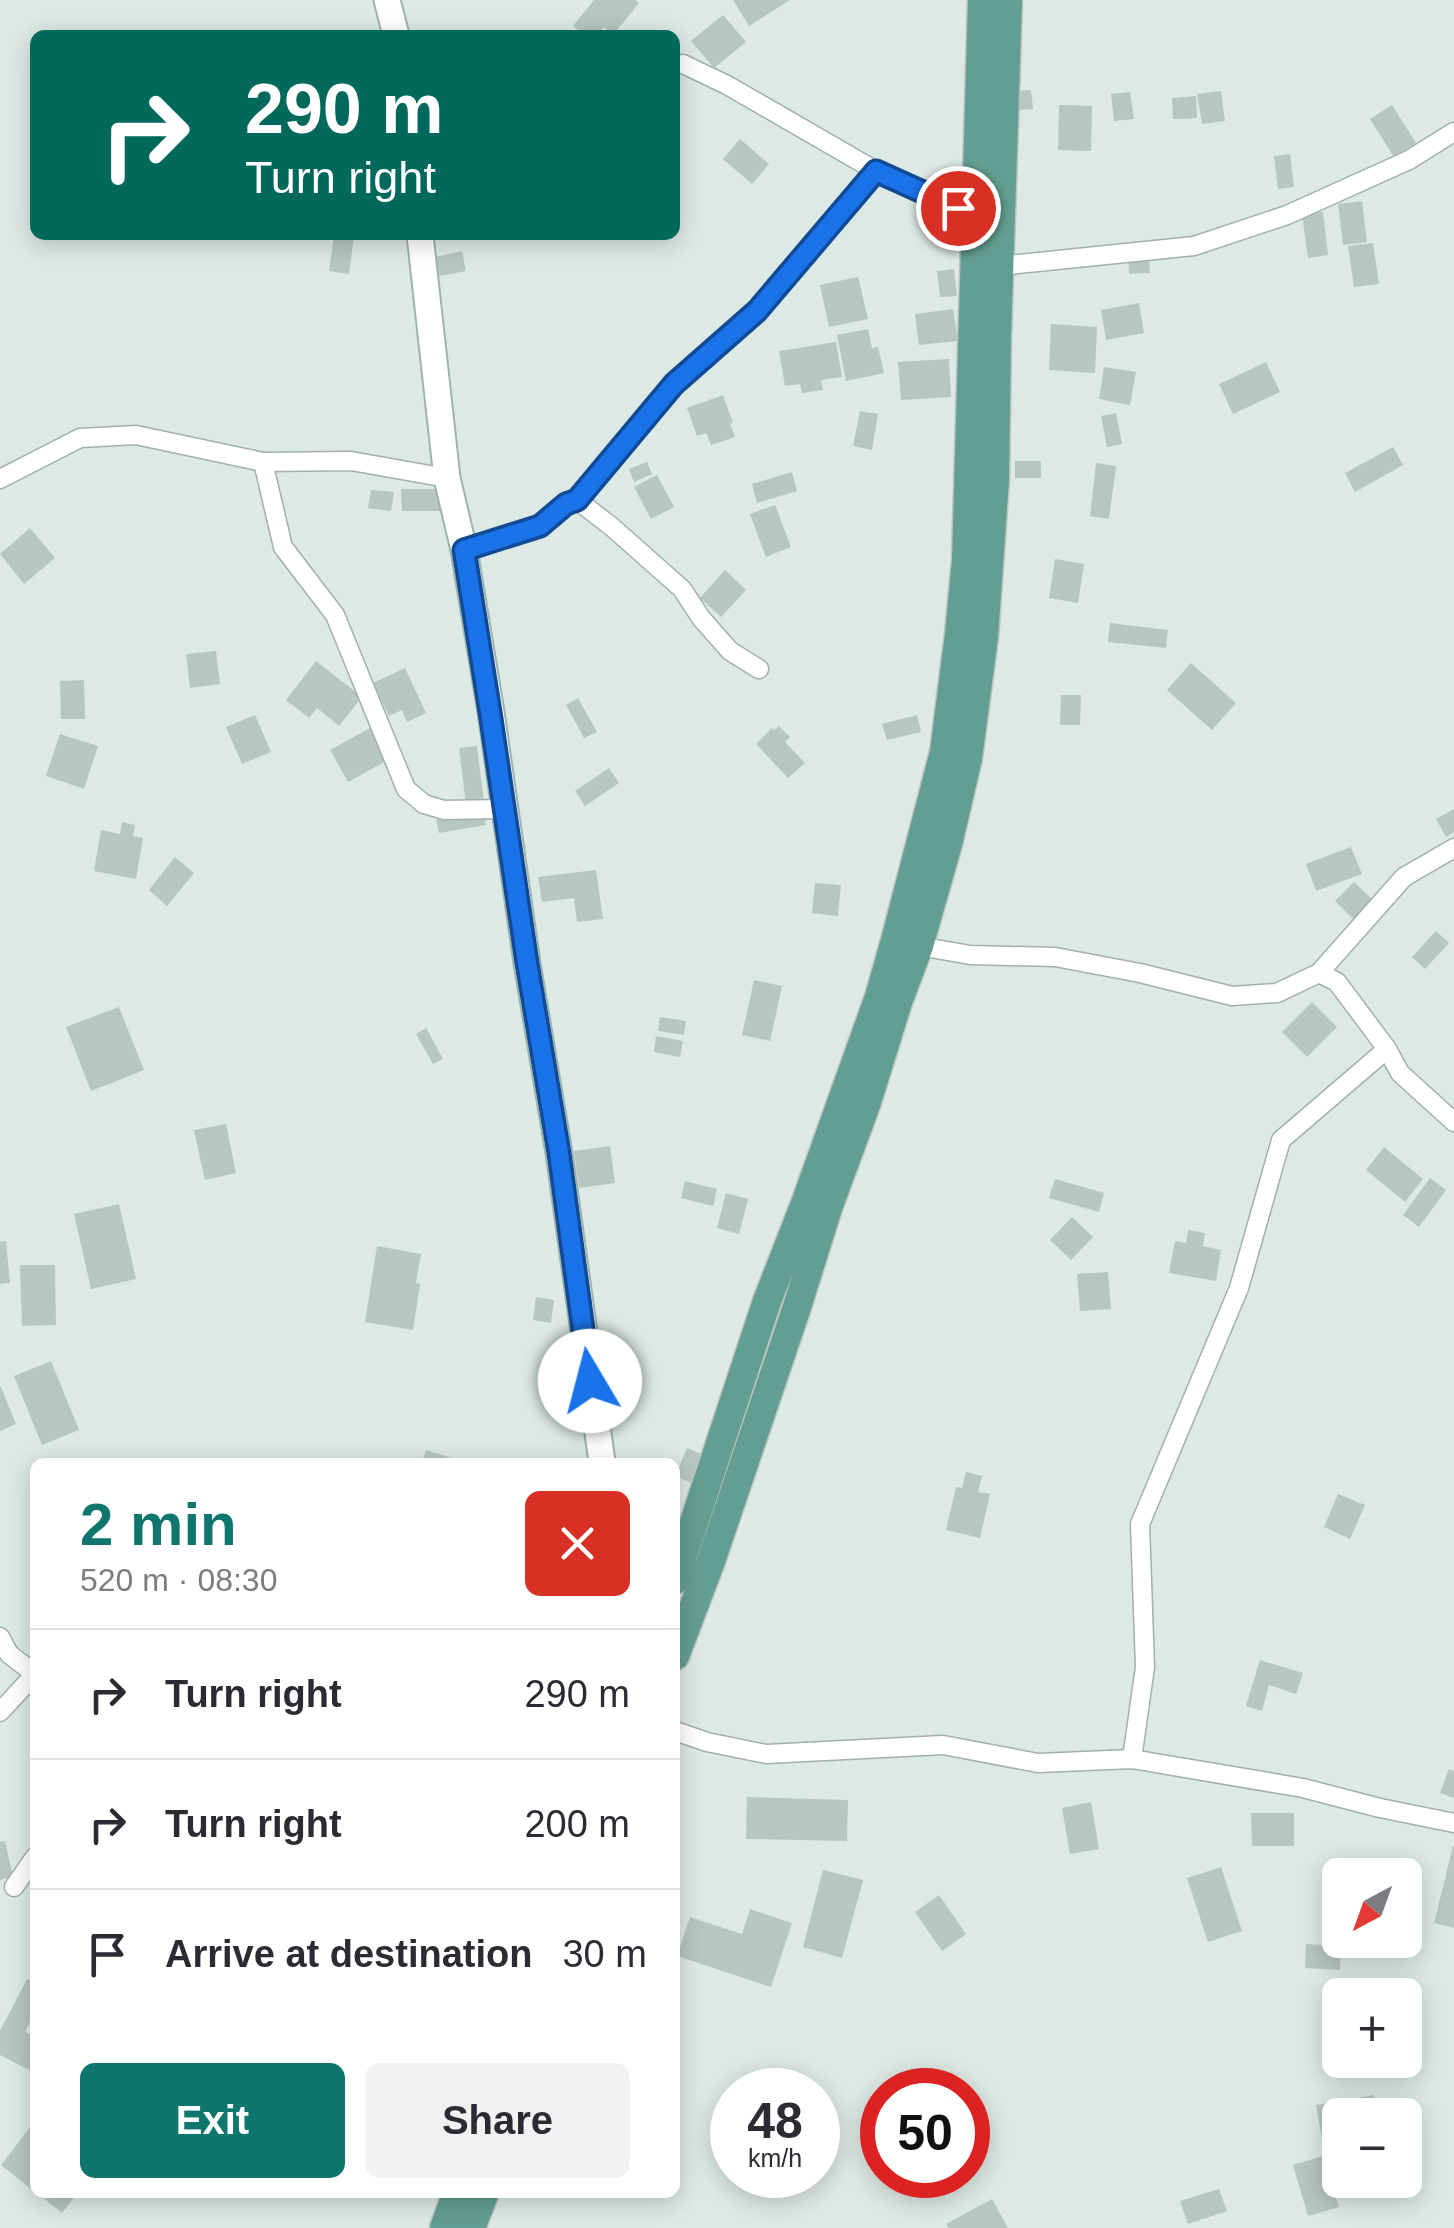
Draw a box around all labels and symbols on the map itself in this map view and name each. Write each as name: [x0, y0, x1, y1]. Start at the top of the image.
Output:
pin: [916, 166, 1001, 251]
position arrow: [538, 1329, 642, 1433]
north arrow: [1322, 1858, 1422, 1958]
speed limit sign: 50: [860, 2068, 990, 2198]

